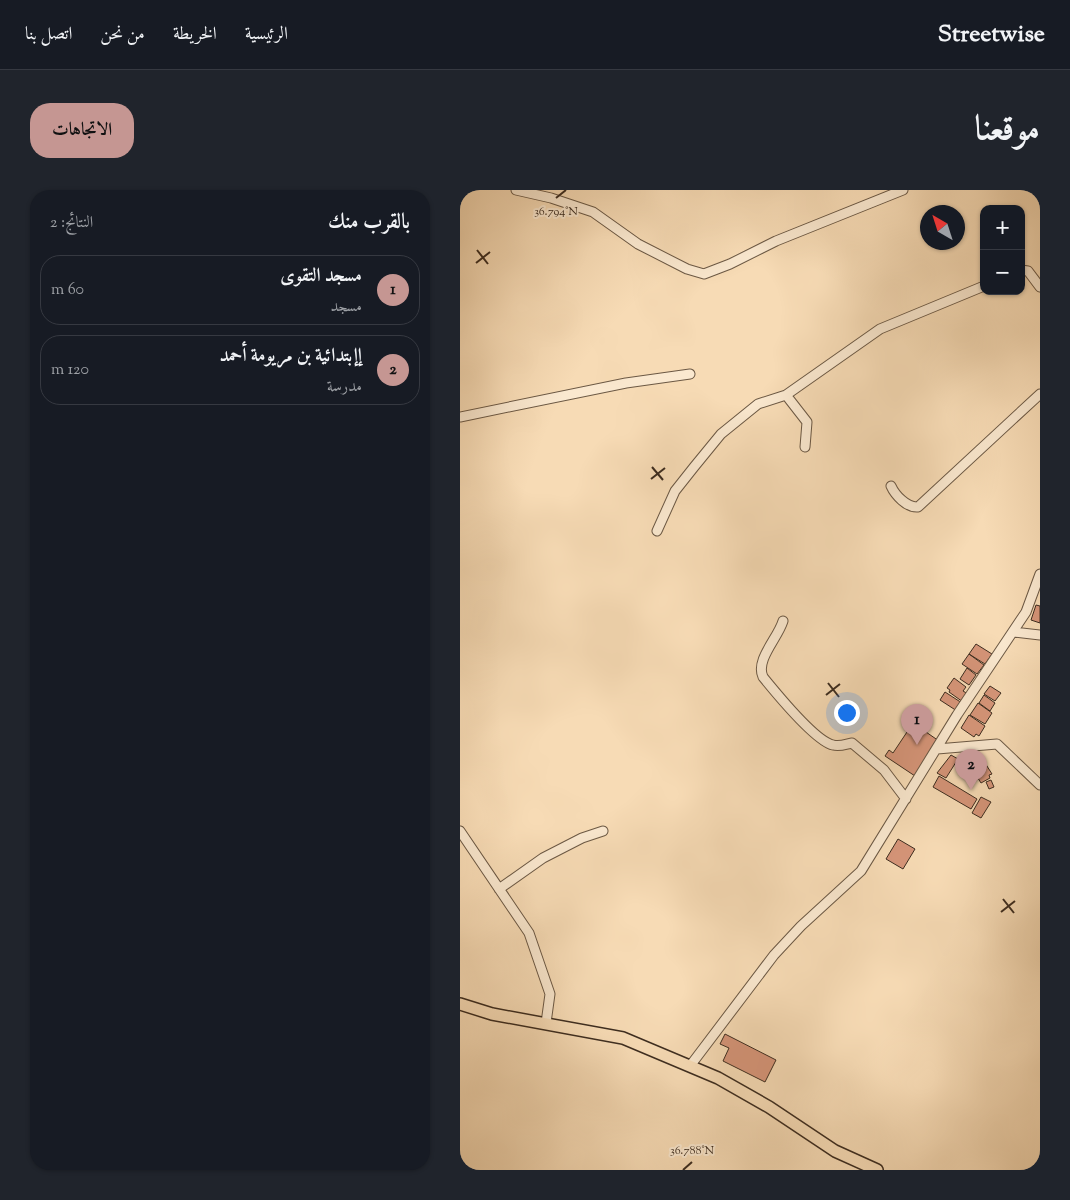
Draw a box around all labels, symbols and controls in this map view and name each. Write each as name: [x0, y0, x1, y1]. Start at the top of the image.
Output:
text: Streetwise: [938, 18, 1045, 52]
text: اتصل بنا: [25, 22, 72, 48]
text: من نحن: [100, 22, 145, 48]
text: الخريطة: [173, 22, 217, 48]
text: الرئيسية: [245, 22, 288, 48]
button: الاتجاهات: [30, 103, 134, 158]
text: موقعنا: [975, 105, 1040, 156]
text: 36.794°N: [534, 203, 578, 221]
north arrow: [920, 205, 965, 250]
map controls: [980, 205, 1025, 295]
button: +: [980, 205, 1025, 250]
text: بالقرب منك: [328, 208, 410, 238]
text: النتائج: 2: [50, 212, 93, 235]
button: −: [980, 250, 1025, 295]
text: مسجد التقوى: [280, 263, 362, 290]
text: 60 m: [51, 279, 84, 302]
text: 1: [390, 279, 396, 302]
text: مسجد: [331, 296, 362, 319]
text: إإبتدائية بن مريومة أحمد: [219, 343, 362, 370]
text: 120 m: [51, 359, 89, 382]
text: 2: [389, 359, 397, 382]
text: مدرسة: [327, 376, 362, 399]
your location: [834, 700, 860, 726]
pin: 1: [901, 704, 933, 745]
pin: 2: [955, 749, 987, 790]
text: 36.788°N: [670, 1142, 715, 1160]

